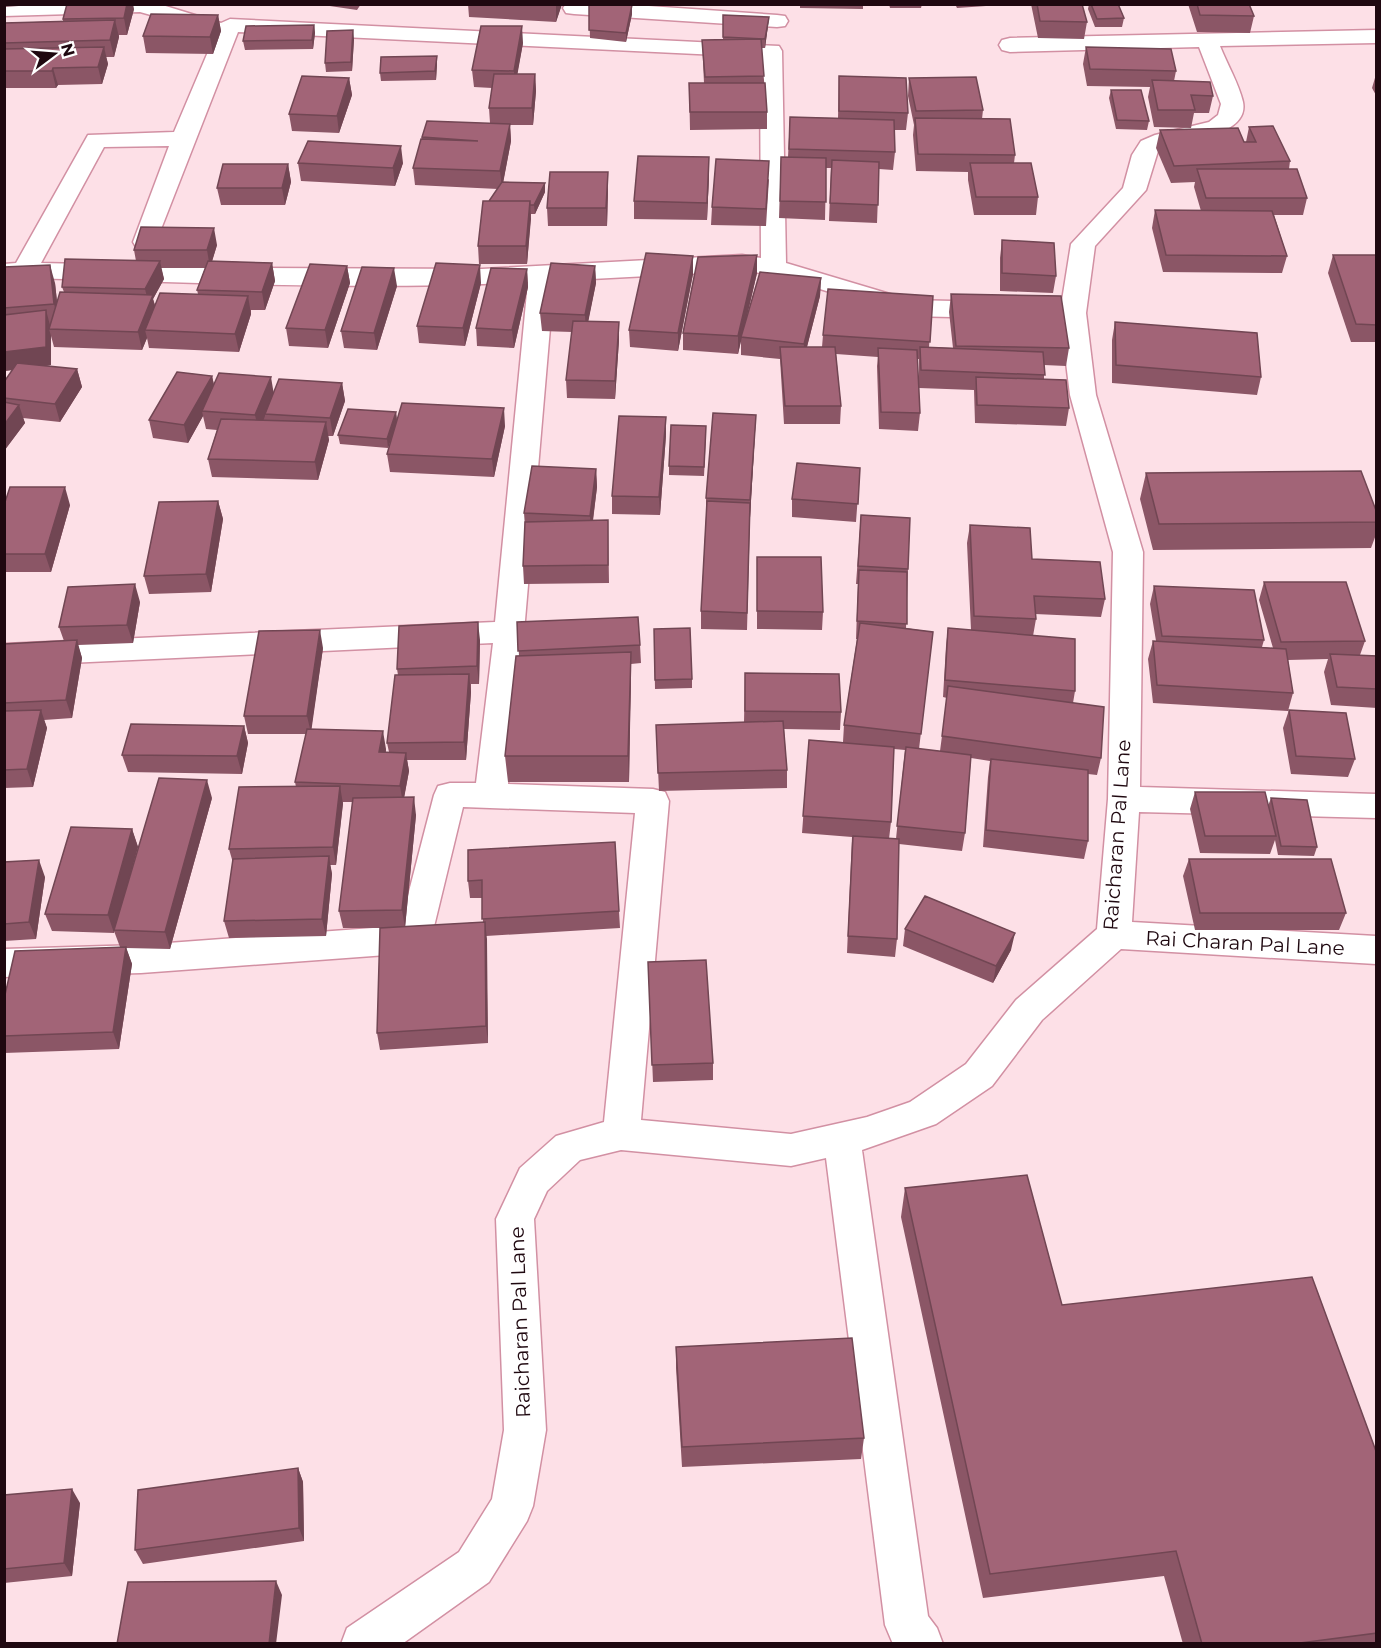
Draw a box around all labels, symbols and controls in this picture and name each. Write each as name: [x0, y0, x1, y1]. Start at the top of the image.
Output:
north arrow: [24, 24, 84, 84]
text: N: [57, 41, 79, 59]
street label: Raicharan Pal Lane: [1098, 739, 1136, 931]
street label: Rai Charan Pal Lane: [1145, 926, 1345, 960]
street label: Raicharan Pal Lane: [505, 1226, 535, 1418]

